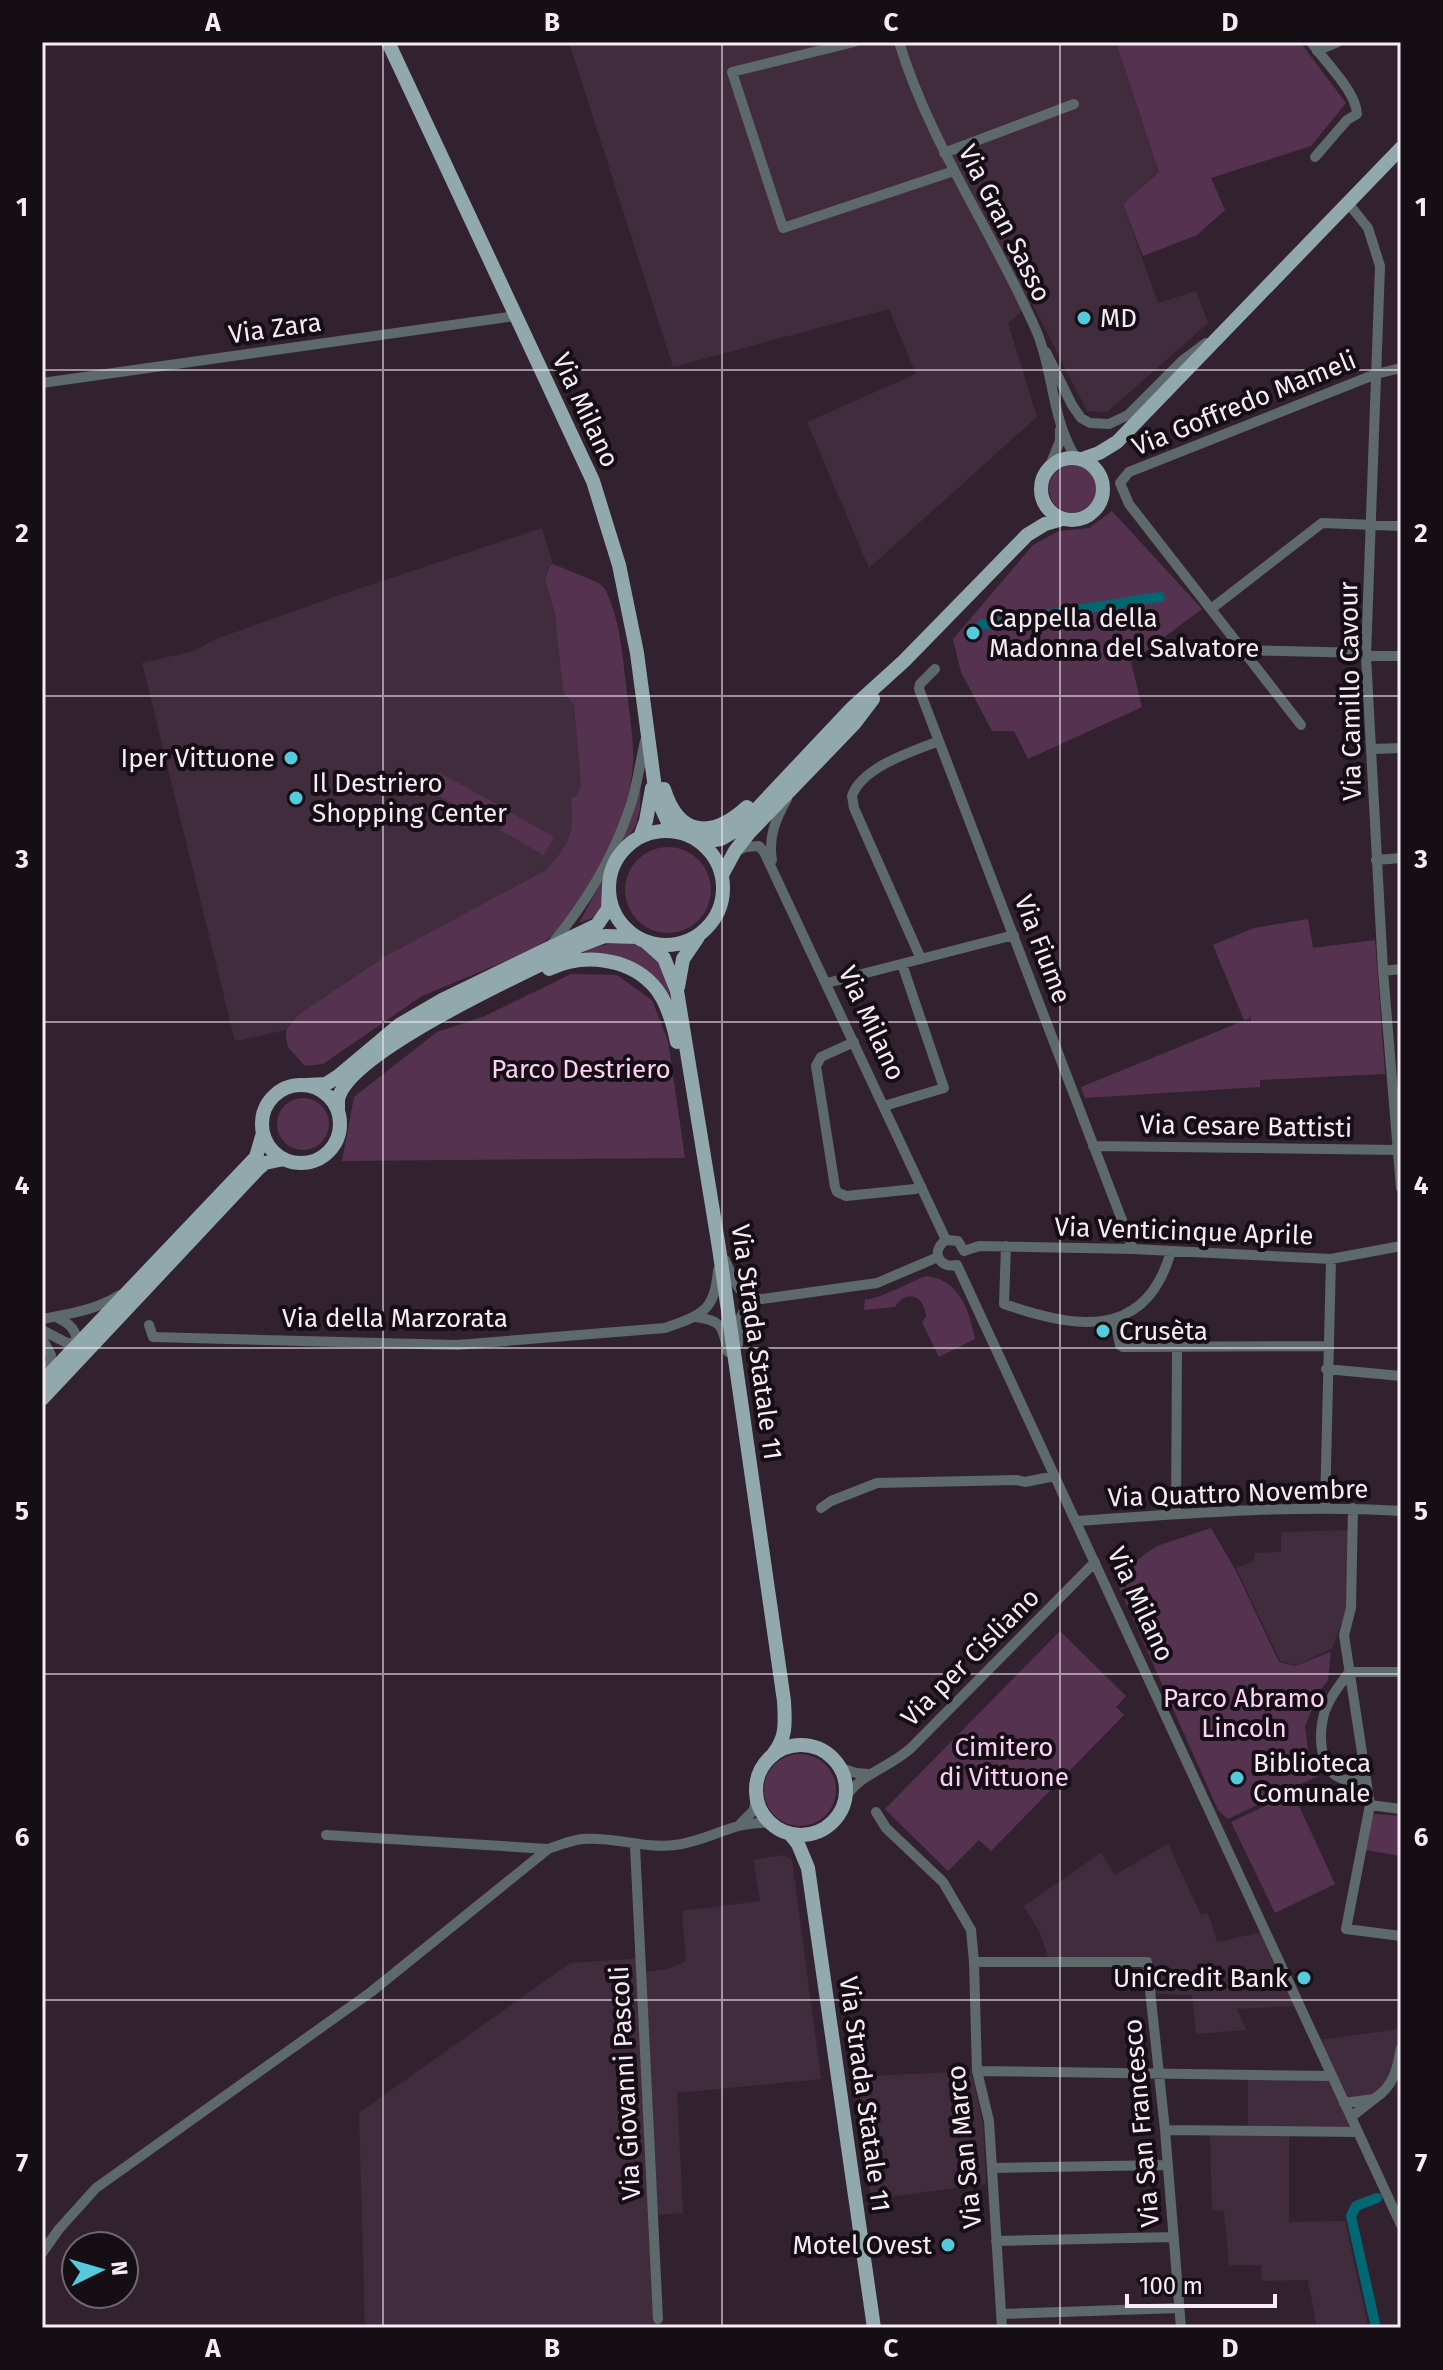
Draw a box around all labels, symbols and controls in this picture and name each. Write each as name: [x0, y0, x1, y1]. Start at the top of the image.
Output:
text: A: [204, 7, 221, 38]
text: B: [544, 7, 560, 38]
text: C: [884, 7, 899, 38]
text: D: [1222, 7, 1239, 38]
street label: Via Gran Sasso: [952, 140, 1057, 307]
text: 1: [16, 192, 28, 223]
text: 1: [1415, 192, 1427, 223]
place label: MD: [1100, 303, 1137, 334]
street label: Via Zara: [227, 307, 323, 350]
marker: MD: [1075, 309, 1093, 327]
street label: Via Goffredo Mameli: [1128, 344, 1361, 463]
street label: Via Milano: [546, 348, 625, 472]
text: 2: [15, 518, 29, 549]
text: 2: [1414, 518, 1428, 549]
street label: Via Camillo Cavour: [1333, 581, 1368, 801]
place label: Cappella della Madonna del Salvatore: [989, 603, 1259, 664]
marker: Cappella della Madonna del Salvatore: [964, 624, 982, 642]
place label: Iper Vittuone: [121, 743, 275, 774]
marker: Iper Vittuone: [282, 749, 300, 767]
place label: Il Destriero Shopping Center: [312, 768, 507, 829]
marker: Il Destriero Shopping Center: [287, 789, 305, 807]
text: 3: [14, 844, 29, 875]
text: 3: [1413, 844, 1428, 875]
street label: Via Fiume: [1008, 891, 1077, 1008]
street label: Via Milano: [832, 961, 911, 1085]
park label: Parco Destriero: [491, 1054, 671, 1085]
street label: Via Cesare Battisti: [1140, 1109, 1352, 1144]
text: 4: [15, 1170, 30, 1201]
text: 4: [1414, 1170, 1429, 1201]
street label: Via Venticinque Aprile: [1054, 1211, 1314, 1252]
street label: Via Strada Statale 11: [725, 1222, 788, 1462]
street label: Via della Marzorata: [282, 1303, 508, 1334]
place label: Crusèta: [1119, 1316, 1208, 1347]
marker: Crusèta: [1094, 1322, 1112, 1340]
street label: Via Quattro Novembre: [1107, 1473, 1369, 1514]
text: 5: [15, 1496, 29, 1527]
text: 5: [1414, 1496, 1428, 1527]
street label: Via Milano: [1101, 1542, 1180, 1666]
street label: Via per Cisliano: [895, 1582, 1046, 1733]
park label: Parco Abramo Lincoln: [1163, 1683, 1325, 1744]
park label: Cimitero di Vittuone: [939, 1732, 1069, 1793]
place label: Biblioteca Comunale: [1253, 1748, 1371, 1809]
marker: Biblioteca Comunale: [1228, 1769, 1246, 1787]
text: 6: [15, 1822, 30, 1853]
text: 6: [1414, 1822, 1429, 1853]
place label: UniCredit Bank: [1113, 1963, 1289, 1994]
street label: Via Giovanni Pascoli: [604, 1965, 647, 2201]
marker: UniCredit Bank: [1295, 1969, 1313, 1987]
street label: Via Strada Statale 11: [833, 1974, 896, 2214]
street label: Via San Francesco: [1117, 2018, 1166, 2228]
street label: Via San Marco: [941, 2064, 988, 2230]
text: 7: [16, 2148, 28, 2179]
text: 7: [1415, 2148, 1427, 2179]
north arrow: [60, 2230, 140, 2310]
place label: Motel Ovest: [793, 2230, 933, 2261]
marker: Motel Ovest: [939, 2236, 957, 2254]
scale bar: [1127, 2258, 1275, 2308]
text: N: [105, 2260, 134, 2277]
text: 100 m: [1139, 2272, 1203, 2300]
text: A: [204, 2333, 221, 2364]
text: B: [544, 2333, 560, 2364]
text: C: [884, 2333, 899, 2364]
text: D: [1222, 2333, 1239, 2364]

